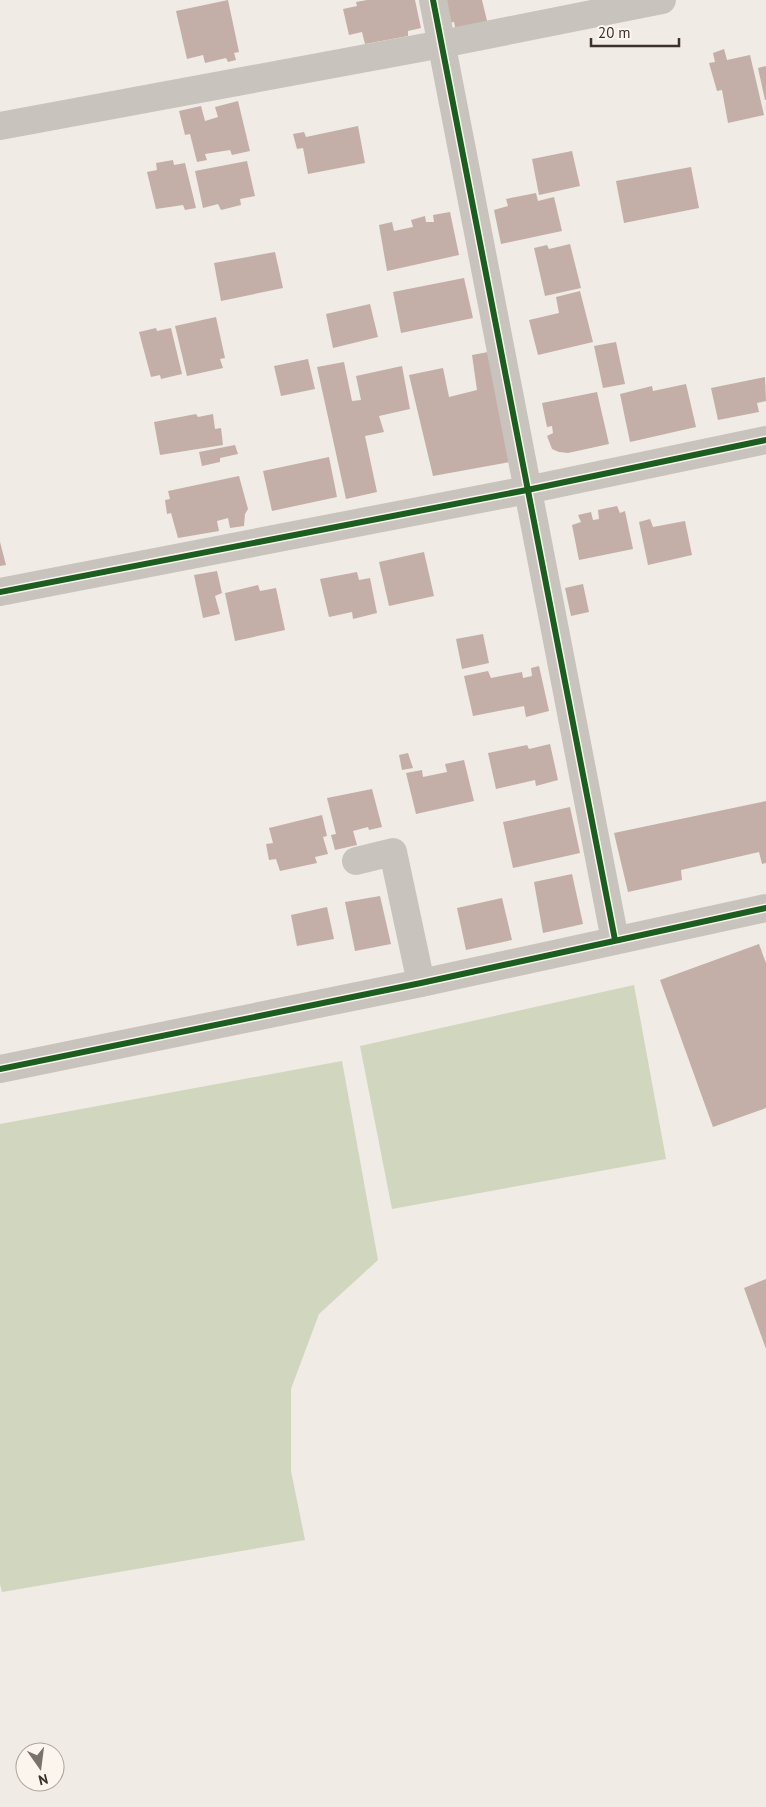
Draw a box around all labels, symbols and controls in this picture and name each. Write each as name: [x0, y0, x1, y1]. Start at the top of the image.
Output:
scale bar: [591, 15, 678, 47]
text: 20 m: [598, 23, 631, 42]
north arrow: [15, 1742, 65, 1792]
text: N: [37, 1770, 50, 1789]

